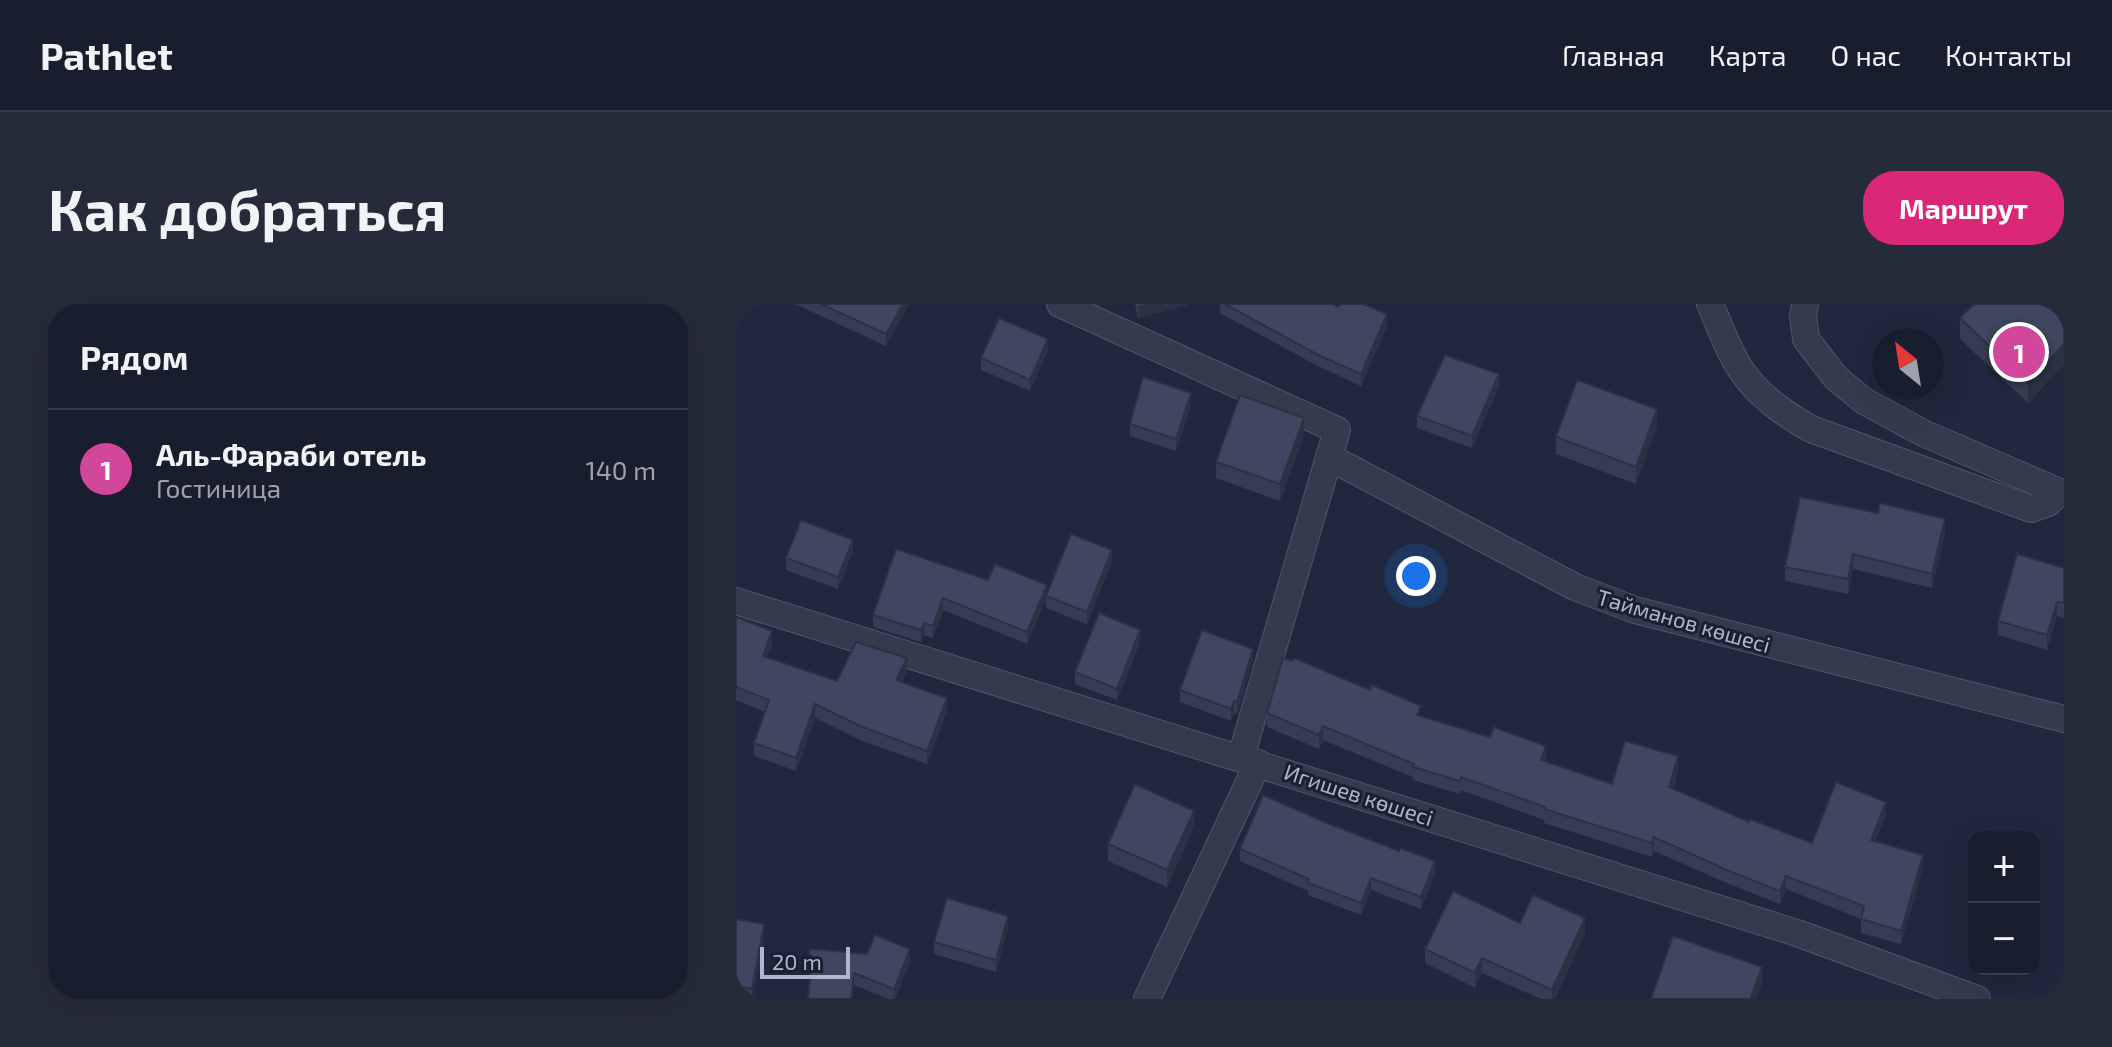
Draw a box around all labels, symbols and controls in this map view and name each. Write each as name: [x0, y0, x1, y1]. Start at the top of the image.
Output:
text: Pathlet: [40, 32, 173, 78]
text: Главная: [1562, 38, 1665, 72]
text: Карта: [1709, 38, 1787, 72]
text: О нас: [1831, 38, 1901, 72]
text: Контакты: [1945, 38, 2072, 72]
button: Маршрут: [1863, 171, 2064, 245]
text: Как добраться: [48, 175, 446, 242]
pin: 1: [1993, 322, 2045, 382]
north arrow: [1872, 328, 1944, 400]
text: Рядом: [80, 336, 188, 377]
text: Аль-Фараби отель: [156, 436, 426, 472]
text: 1: [100, 454, 112, 485]
text: 140 m: [585, 454, 656, 485]
text: Гостиница: [156, 472, 281, 503]
your location: [1396, 556, 1436, 596]
street label: Тайманов көшесі: [1594, 583, 1774, 657]
street label: Игишев көшесі: [1281, 758, 1437, 830]
map controls: [1968, 831, 2040, 975]
button: +: [1968, 831, 2040, 903]
button: −: [1968, 903, 2040, 975]
scale bar: [760, 943, 850, 979]
text: 20 m: [772, 948, 822, 974]

